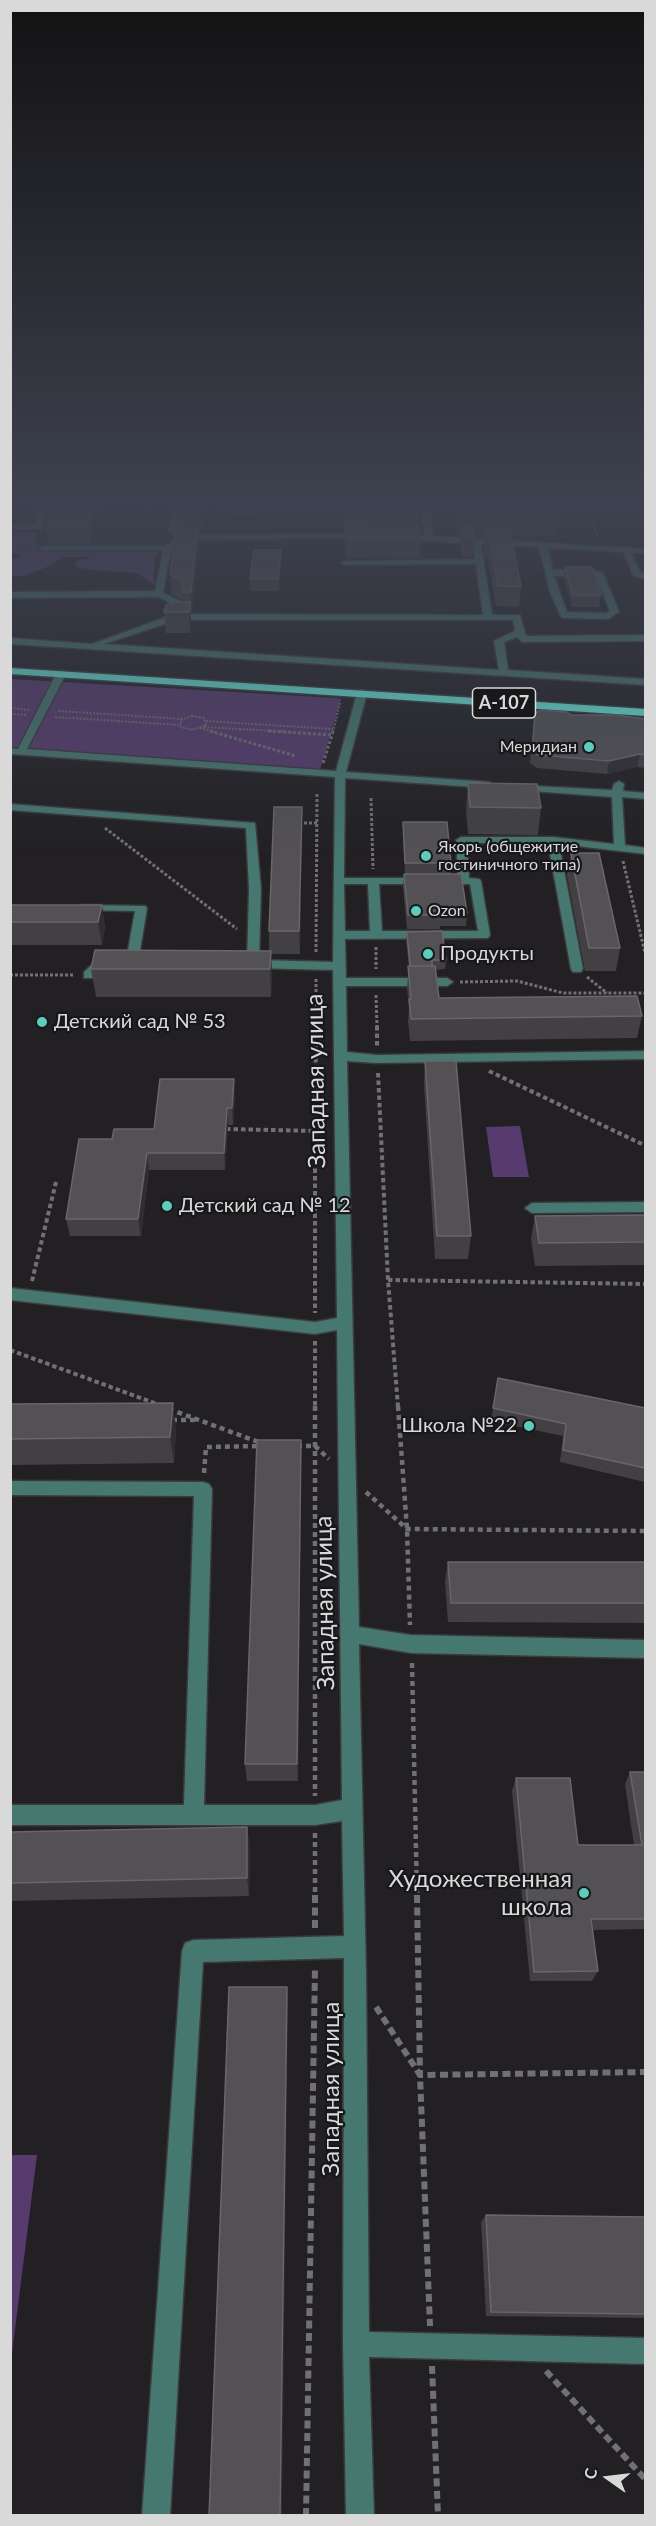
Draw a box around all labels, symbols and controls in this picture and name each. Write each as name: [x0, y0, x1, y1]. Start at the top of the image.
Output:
road number: А-107: [472, 688, 536, 718]
place label: Меридиан: [500, 737, 577, 757]
marker: Меридиан: [582, 740, 596, 754]
place label: Якорь (общежитие гостиничного типа): [438, 837, 580, 875]
marker: Якорь (общежитие гостиничного типа): [419, 849, 433, 863]
place label: Ozon: [428, 901, 466, 921]
marker: Ozon: [409, 904, 423, 918]
place label: Продукты: [440, 942, 534, 966]
marker: Продукты: [421, 947, 435, 961]
street label: Западная улица: [300, 993, 332, 1169]
place label: Детский сад № 53: [54, 1010, 226, 1034]
marker: Детский сад № 53: [35, 1015, 49, 1029]
place label: Детский сад № 12: [179, 1194, 351, 1218]
marker: Детский сад № 12: [160, 1199, 174, 1213]
place label: Школа №22: [402, 1414, 517, 1438]
marker: Школа №22: [522, 1419, 536, 1433]
street label: Западная улица: [309, 1515, 341, 1691]
place label: Художественная школа: [388, 1865, 572, 1921]
marker: Художественная школа: [577, 1886, 591, 1900]
street label: Западная улица: [317, 2002, 345, 2176]
north arrow: [578, 2448, 638, 2508]
text: С: [580, 2466, 601, 2481]

